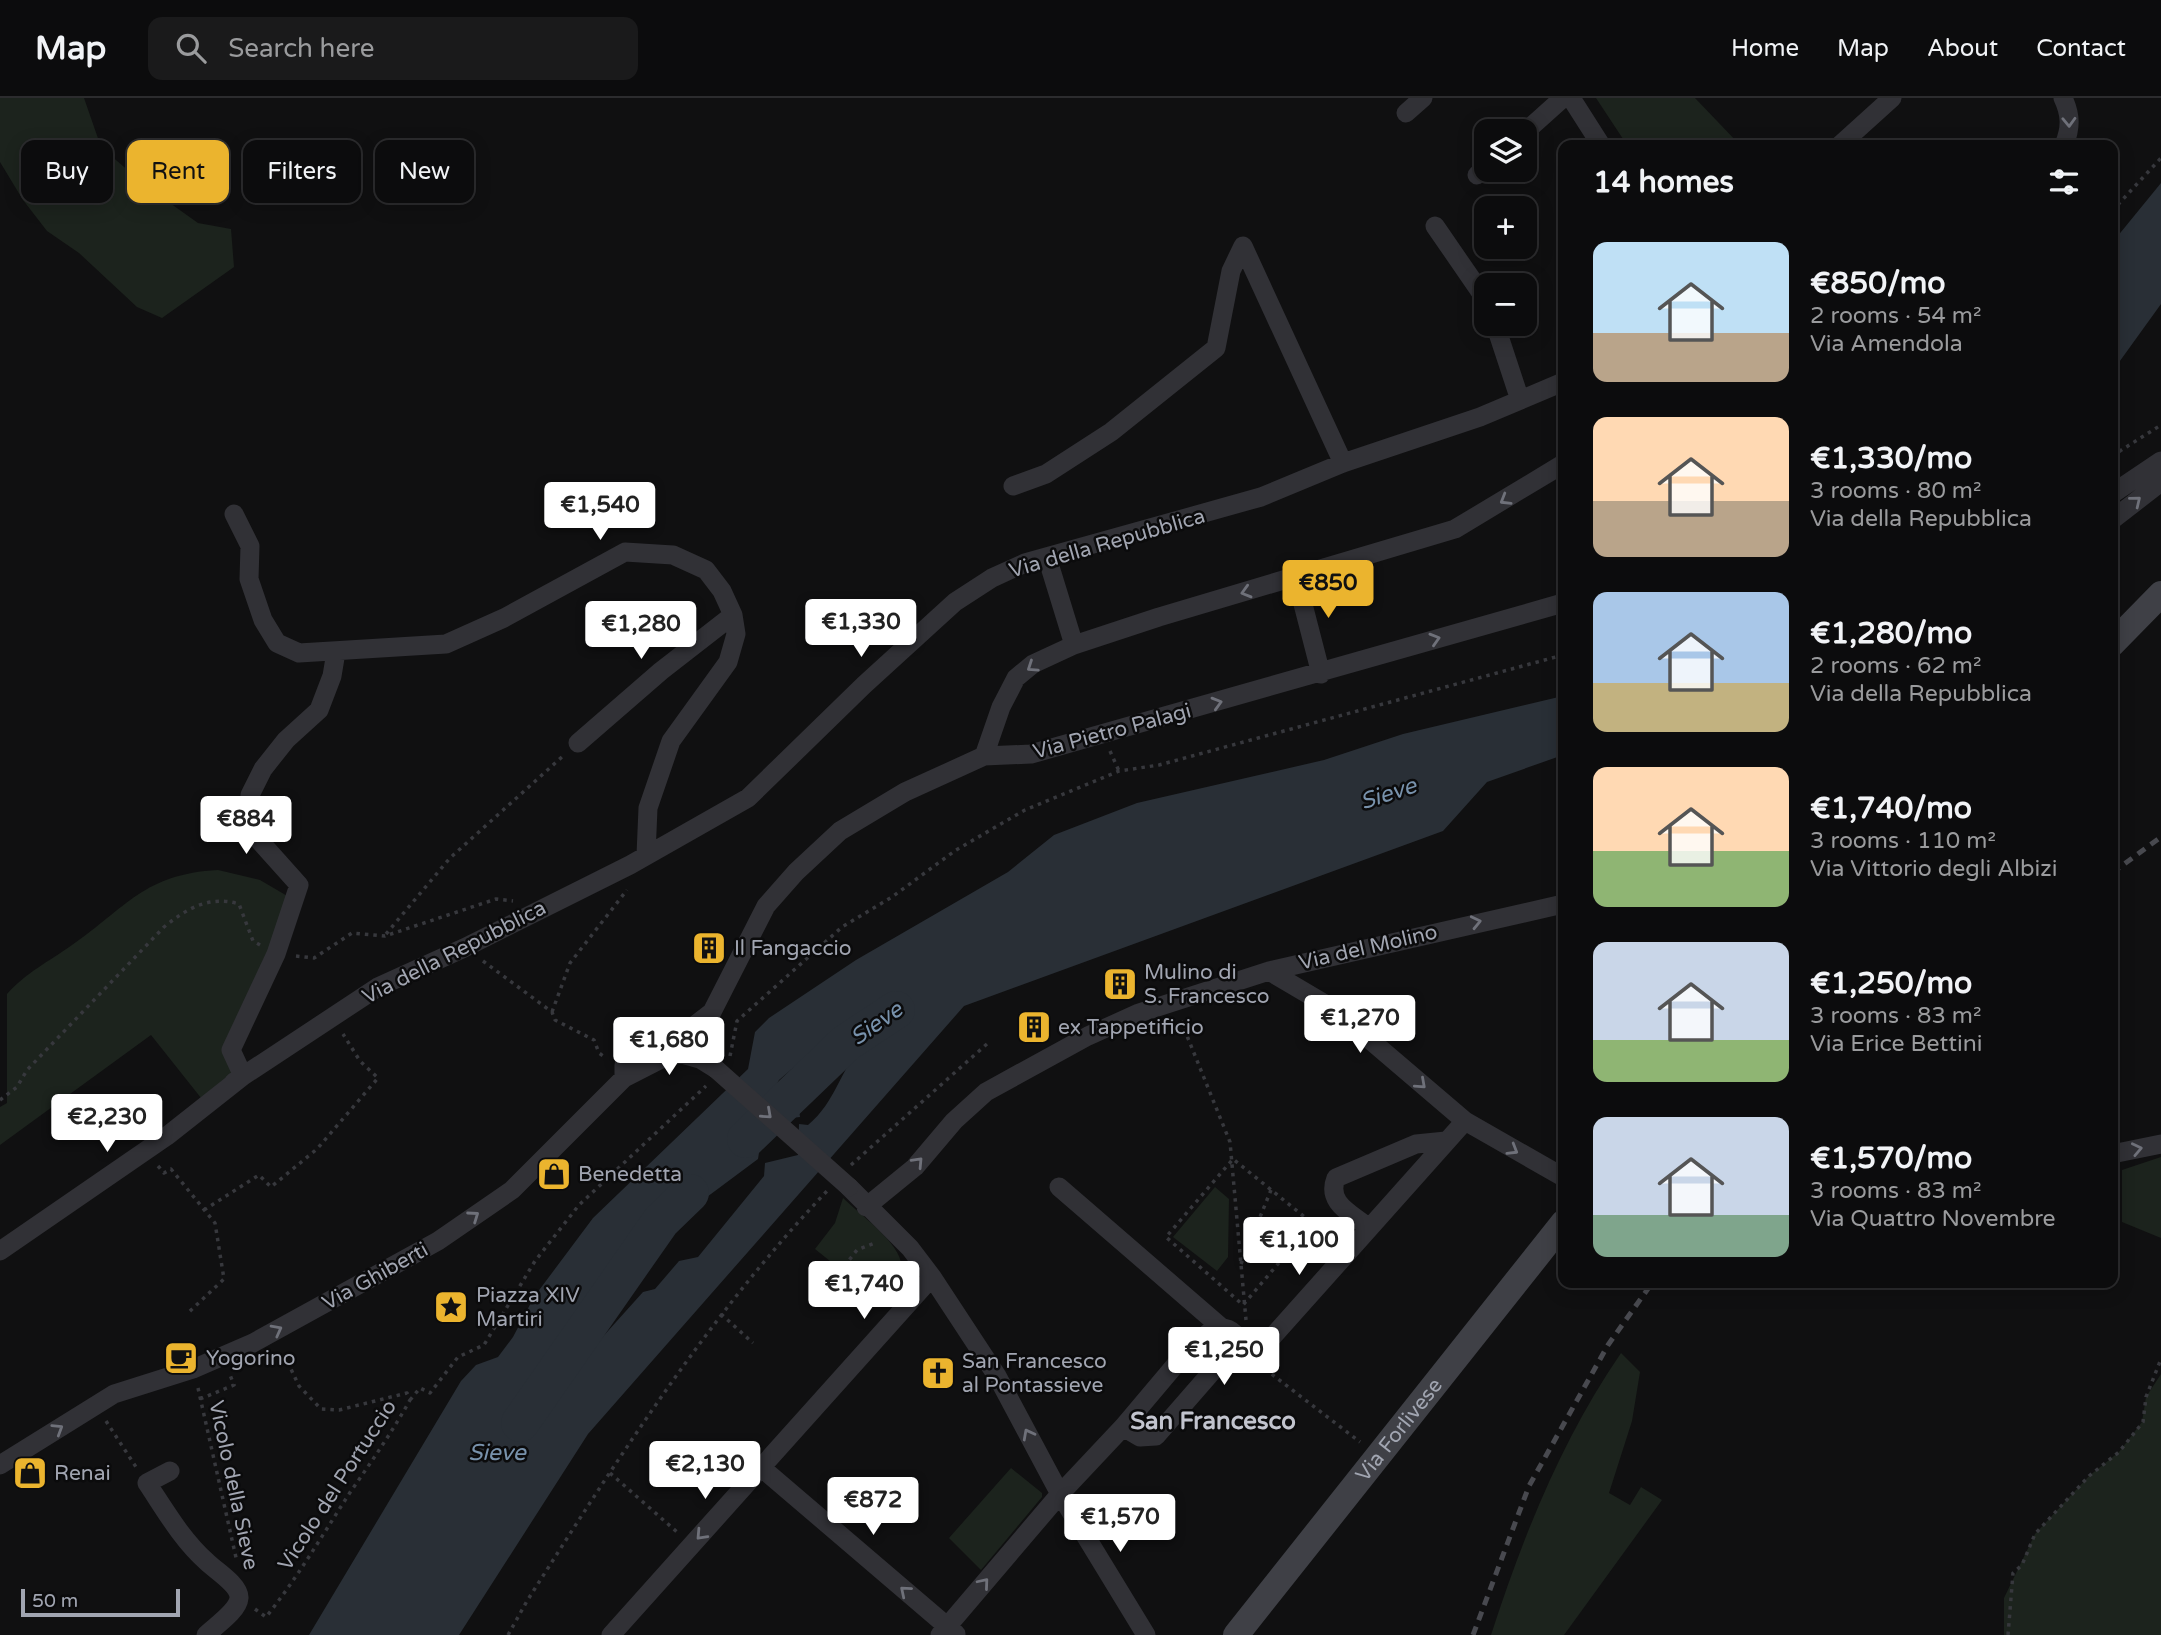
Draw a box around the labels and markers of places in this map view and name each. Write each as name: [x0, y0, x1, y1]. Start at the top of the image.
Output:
pin: €1,540: [543, 482, 657, 542]
pin: €850: [1287, 560, 1369, 620]
pin: €1,330: [804, 600, 918, 659]
pin: €1,280: [584, 602, 698, 661]
pin: €884: [205, 796, 287, 856]
building icon: Il Fangaccio: [690, 929, 728, 967]
place label: Il Fangaccio: [734, 936, 852, 961]
place label: Mulino di S. Francesco: [1144, 960, 1270, 1009]
building icon: Mulino di S. Francesco: [1101, 965, 1139, 1003]
pin: €1,270: [1303, 996, 1417, 1055]
building icon: ex Tappetificio: [1015, 1008, 1053, 1046]
place label: ex Tappetificio: [1058, 1015, 1204, 1040]
pin: €1,680: [612, 1018, 726, 1077]
pin: €2,230: [50, 1094, 164, 1154]
shop icon: Benedetta: [535, 1155, 573, 1193]
place label: Benedetta: [578, 1162, 682, 1187]
pin: €1,100: [1242, 1218, 1356, 1277]
pin: €1,740: [807, 1262, 921, 1321]
place label: Piazza XIV Martiri: [476, 1283, 580, 1332]
place icon: Piazza XIV Martiri: [432, 1288, 470, 1326]
pin: €1,250: [1167, 1328, 1281, 1387]
cafe icon: Yogorino: [162, 1339, 200, 1377]
place label: Yogorino: [206, 1346, 295, 1371]
place label: San Francesco al Pontassieve: [962, 1349, 1107, 1398]
church icon: San Francesco al Pontassieve: [919, 1354, 957, 1392]
pin: €2,130: [648, 1442, 762, 1501]
shop icon: Renai: [11, 1454, 49, 1492]
place label: Renai: [54, 1461, 111, 1486]
pin: €872: [832, 1478, 914, 1537]
pin: €1,570: [1063, 1494, 1177, 1554]

